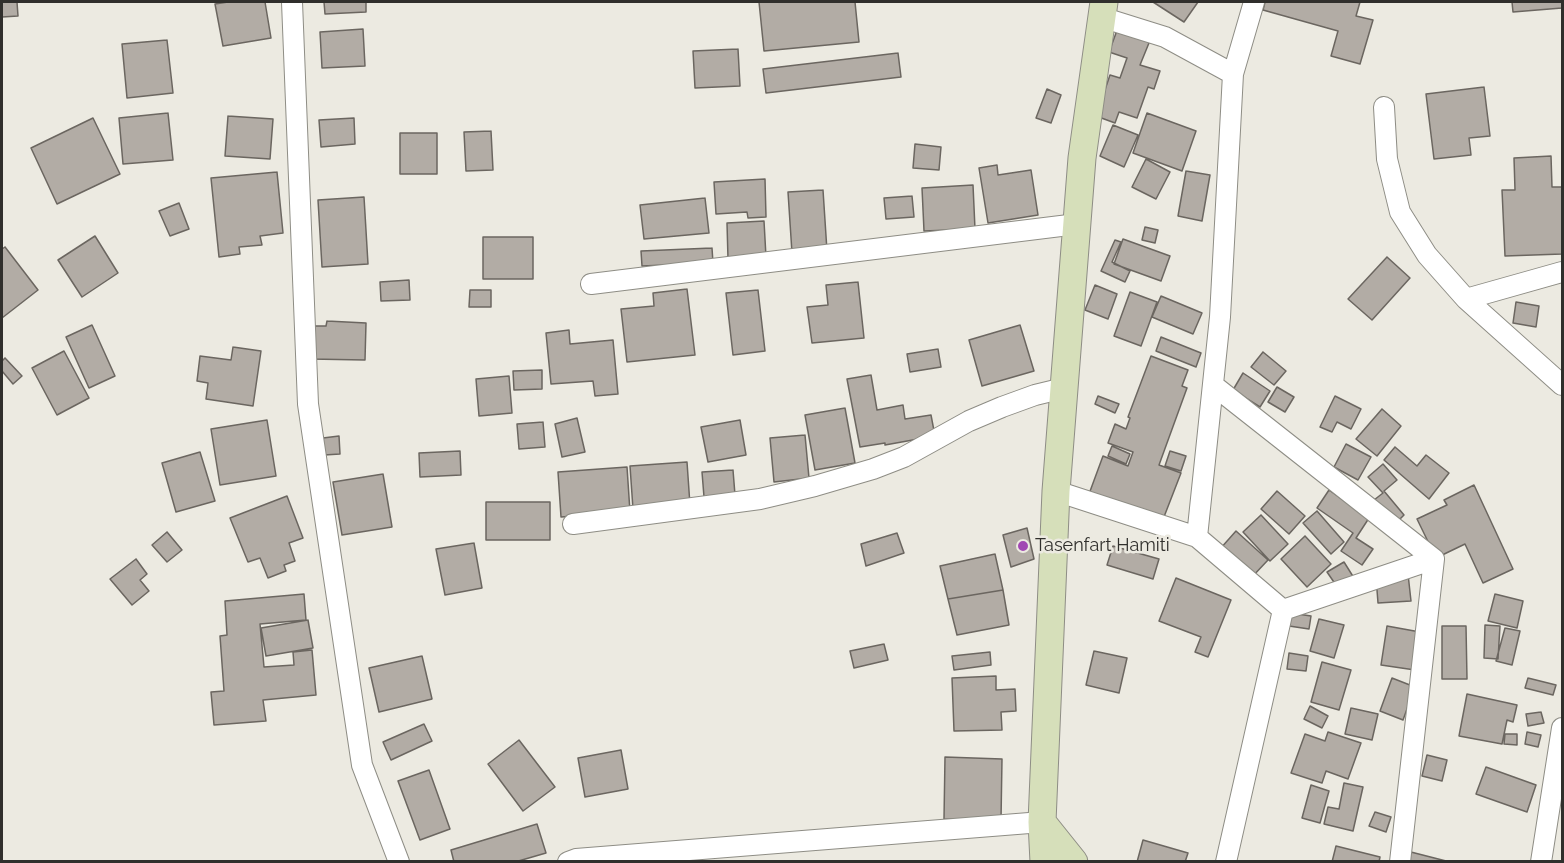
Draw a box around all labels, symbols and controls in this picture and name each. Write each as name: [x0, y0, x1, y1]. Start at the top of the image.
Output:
place label: Tasenfart Hamiti: [1035, 535, 1170, 557]
marker: Tasenfart Hamiti: [1016, 539, 1030, 553]

